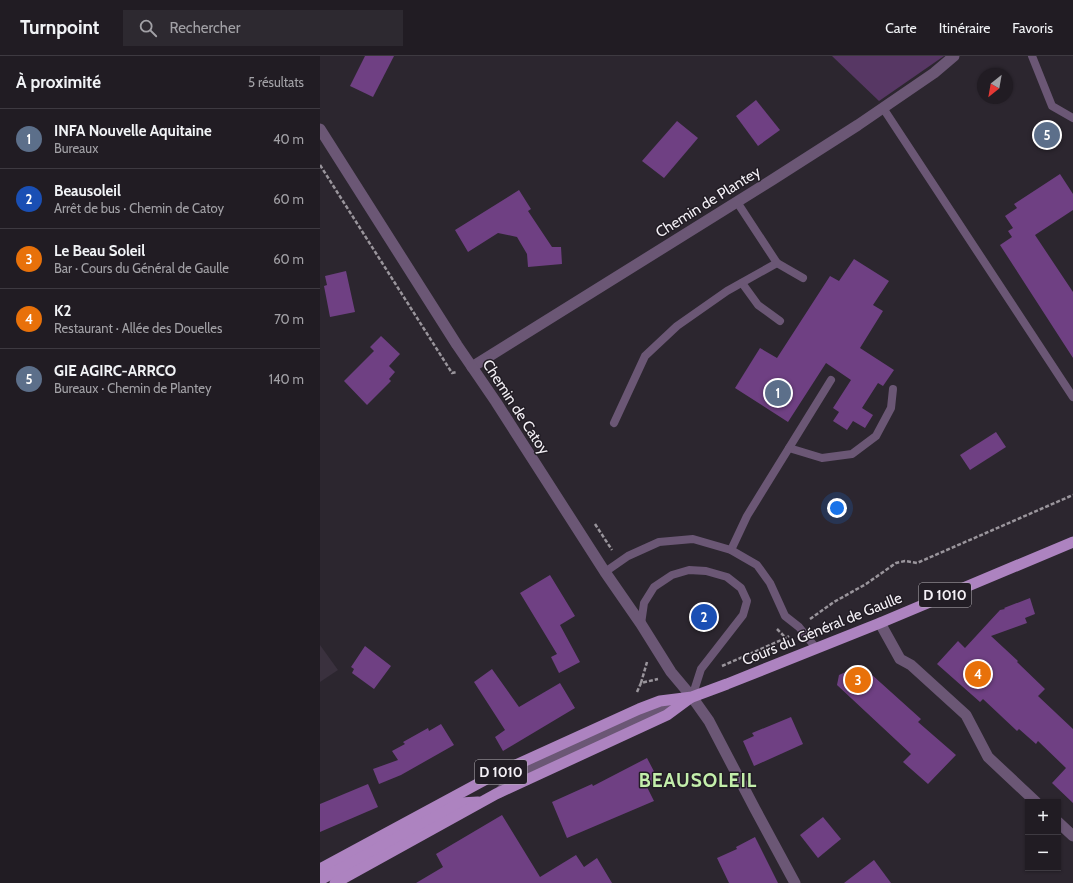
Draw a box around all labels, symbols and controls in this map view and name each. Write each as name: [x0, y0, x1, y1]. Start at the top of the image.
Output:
search box: [123, 10, 403, 46]
text: Turnpoint: [20, 16, 99, 39]
icon: search: [137, 17, 159, 39]
text: Rechercher: [169, 19, 240, 37]
text: Carte: [885, 19, 917, 37]
text: Itinéraire: [939, 19, 990, 37]
text: Favoris: [1012, 19, 1053, 37]
north arrow: [977, 68, 1013, 104]
text: À proximité: [16, 72, 101, 92]
text: 5 résultats: [248, 74, 304, 90]
pin: 5: [1034, 120, 1060, 150]
text: INFA Nouvelle Aquitaine: [54, 122, 212, 140]
text: 1: [27, 131, 31, 147]
text: 40 m: [273, 131, 304, 147]
text: Bureaux: [54, 140, 98, 156]
street label: Chemin de Plantey: [652, 162, 764, 241]
text: Beausoleil: [54, 182, 121, 200]
text: 2: [26, 191, 32, 207]
text: 60 m: [273, 191, 304, 207]
text: Arrêt de bus · Chemin de Catoy: [54, 200, 224, 216]
text: Le Beau Soleil: [54, 242, 145, 260]
text: 3: [25, 251, 33, 267]
text: 60 m: [273, 251, 304, 267]
text: Bar · Cours du Général de Gaulle: [54, 260, 229, 276]
text: K2: [54, 302, 71, 320]
text: 4: [25, 311, 33, 327]
text: 70 m: [274, 311, 304, 327]
text: Restaurant · Allée des Douelles: [54, 320, 222, 336]
street label: Chemin de Catoy: [479, 356, 554, 458]
text: GIE AGIRC-ARRCO: [54, 362, 176, 380]
text: 5: [26, 371, 32, 387]
text: 140 m: [269, 371, 304, 387]
pin: 1: [765, 378, 791, 408]
text: Bureaux · Chemin de Plantey: [54, 380, 211, 396]
your location: [827, 498, 847, 518]
road number: D 1010: [919, 583, 971, 607]
street label: Cours du Général de Gaulle: [739, 589, 905, 669]
pin: 2: [691, 602, 717, 632]
pin: 4: [965, 659, 991, 689]
pin: 3: [845, 665, 871, 695]
road number: D 1010: [475, 760, 527, 784]
district label: BEAUSOLEIL: [639, 769, 757, 792]
map controls: [1025, 799, 1061, 871]
button: +: [1025, 799, 1061, 835]
button: −: [1025, 835, 1061, 871]

